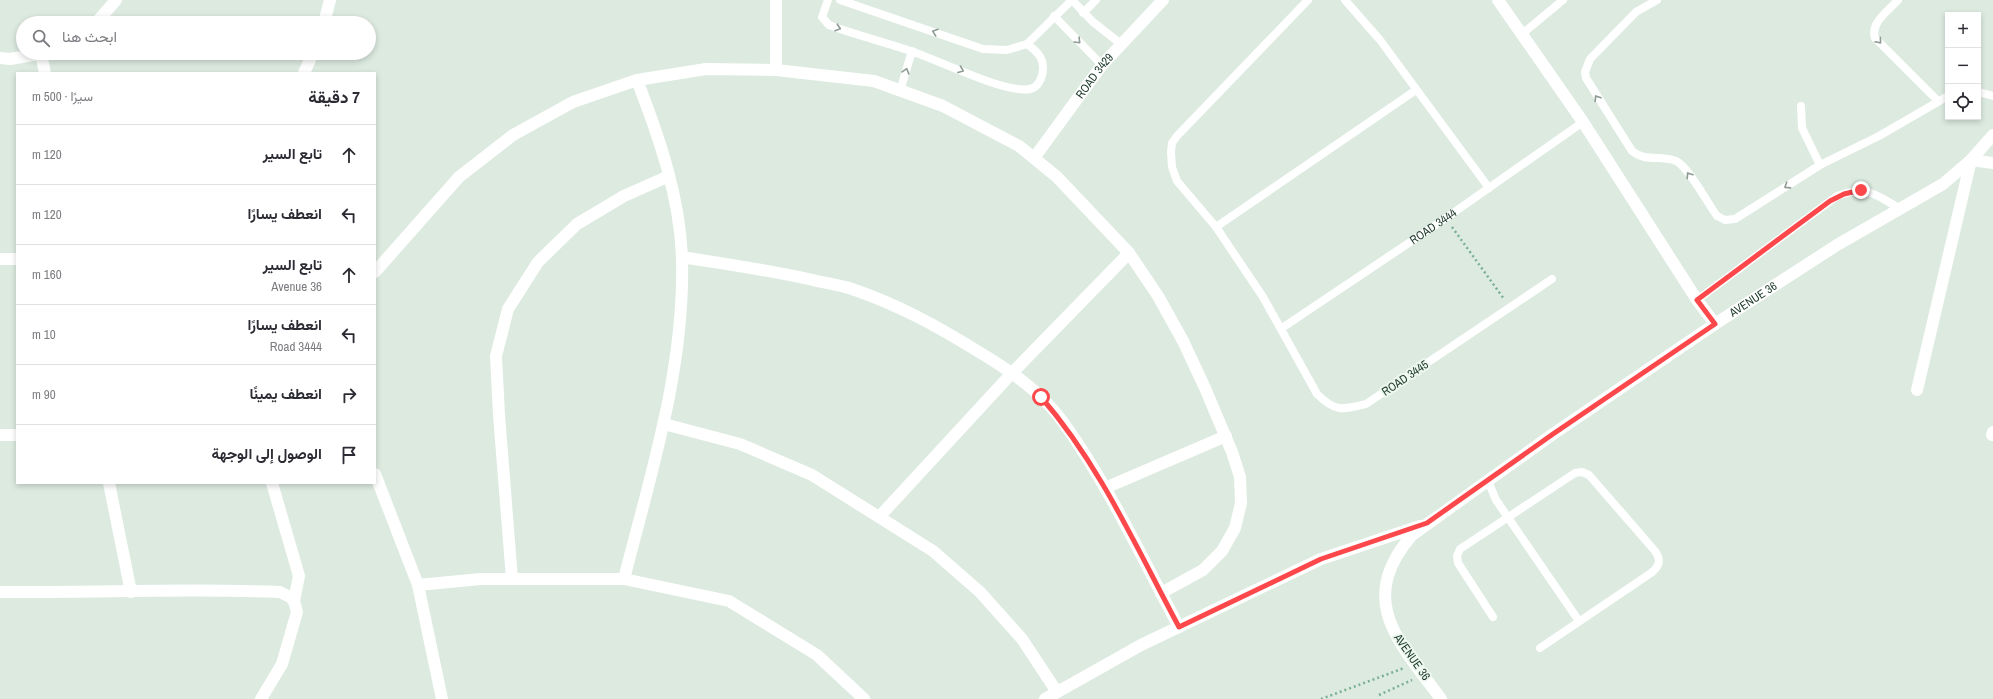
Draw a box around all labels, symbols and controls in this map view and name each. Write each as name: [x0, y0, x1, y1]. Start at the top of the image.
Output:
map controls: [1945, 12, 1981, 120]
button: +: [1945, 12, 1981, 48]
search box: [16, 16, 376, 60]
one-way arrow: [834, 23, 841, 32]
text: ابحث هنا: [62, 26, 117, 47]
icon: search: [30, 27, 52, 49]
one-way arrow: [932, 29, 939, 37]
one-way arrow: [1073, 36, 1081, 44]
one-way arrow: [1874, 37, 1881, 44]
button: −: [1945, 48, 1981, 84]
street label: ROAD 3429: [1072, 50, 1117, 102]
one-way arrow: [957, 65, 964, 73]
one-way arrow: [901, 68, 910, 75]
button: locate: [1945, 84, 1981, 120]
text: 7 دقيقة: [308, 85, 360, 108]
text: سيرًا · 500 m: [32, 88, 93, 105]
one-way arrow: [1595, 95, 1602, 102]
text: تابع السير: [263, 143, 322, 164]
icon: ahead: [338, 144, 360, 166]
text: 120 m: [32, 146, 62, 163]
one-way arrow: [1687, 172, 1694, 179]
route end: [1852, 181, 1870, 199]
one-way arrow: [1784, 182, 1791, 189]
text: انعطف يسارًا: [248, 203, 322, 224]
icon: left: [338, 204, 360, 226]
street label: ROAD 3444: [1407, 205, 1460, 248]
text: 120 m: [32, 206, 62, 223]
text: تابع السير: [263, 254, 322, 275]
icon: ahead: [338, 264, 360, 286]
text: 160 m: [32, 266, 62, 283]
text: Avenue 36: [271, 278, 322, 295]
street label: AVENUE 36: [1725, 278, 1780, 321]
text: انعطف يسارًا: [248, 314, 322, 335]
icon: left: [338, 324, 360, 346]
text: 10 m: [32, 326, 56, 343]
text: Road 3444: [270, 338, 322, 355]
street label: ROAD 3445: [1379, 356, 1432, 399]
text: انعطف يمينًا: [249, 383, 322, 404]
icon: right: [338, 384, 360, 406]
text: 90 m: [32, 386, 56, 403]
route start: [1032, 388, 1050, 406]
text: الوصول إلى الوجهة: [211, 443, 322, 464]
icon: arrive: [338, 444, 360, 466]
street label: AVENUE 36: [1390, 630, 1434, 683]

